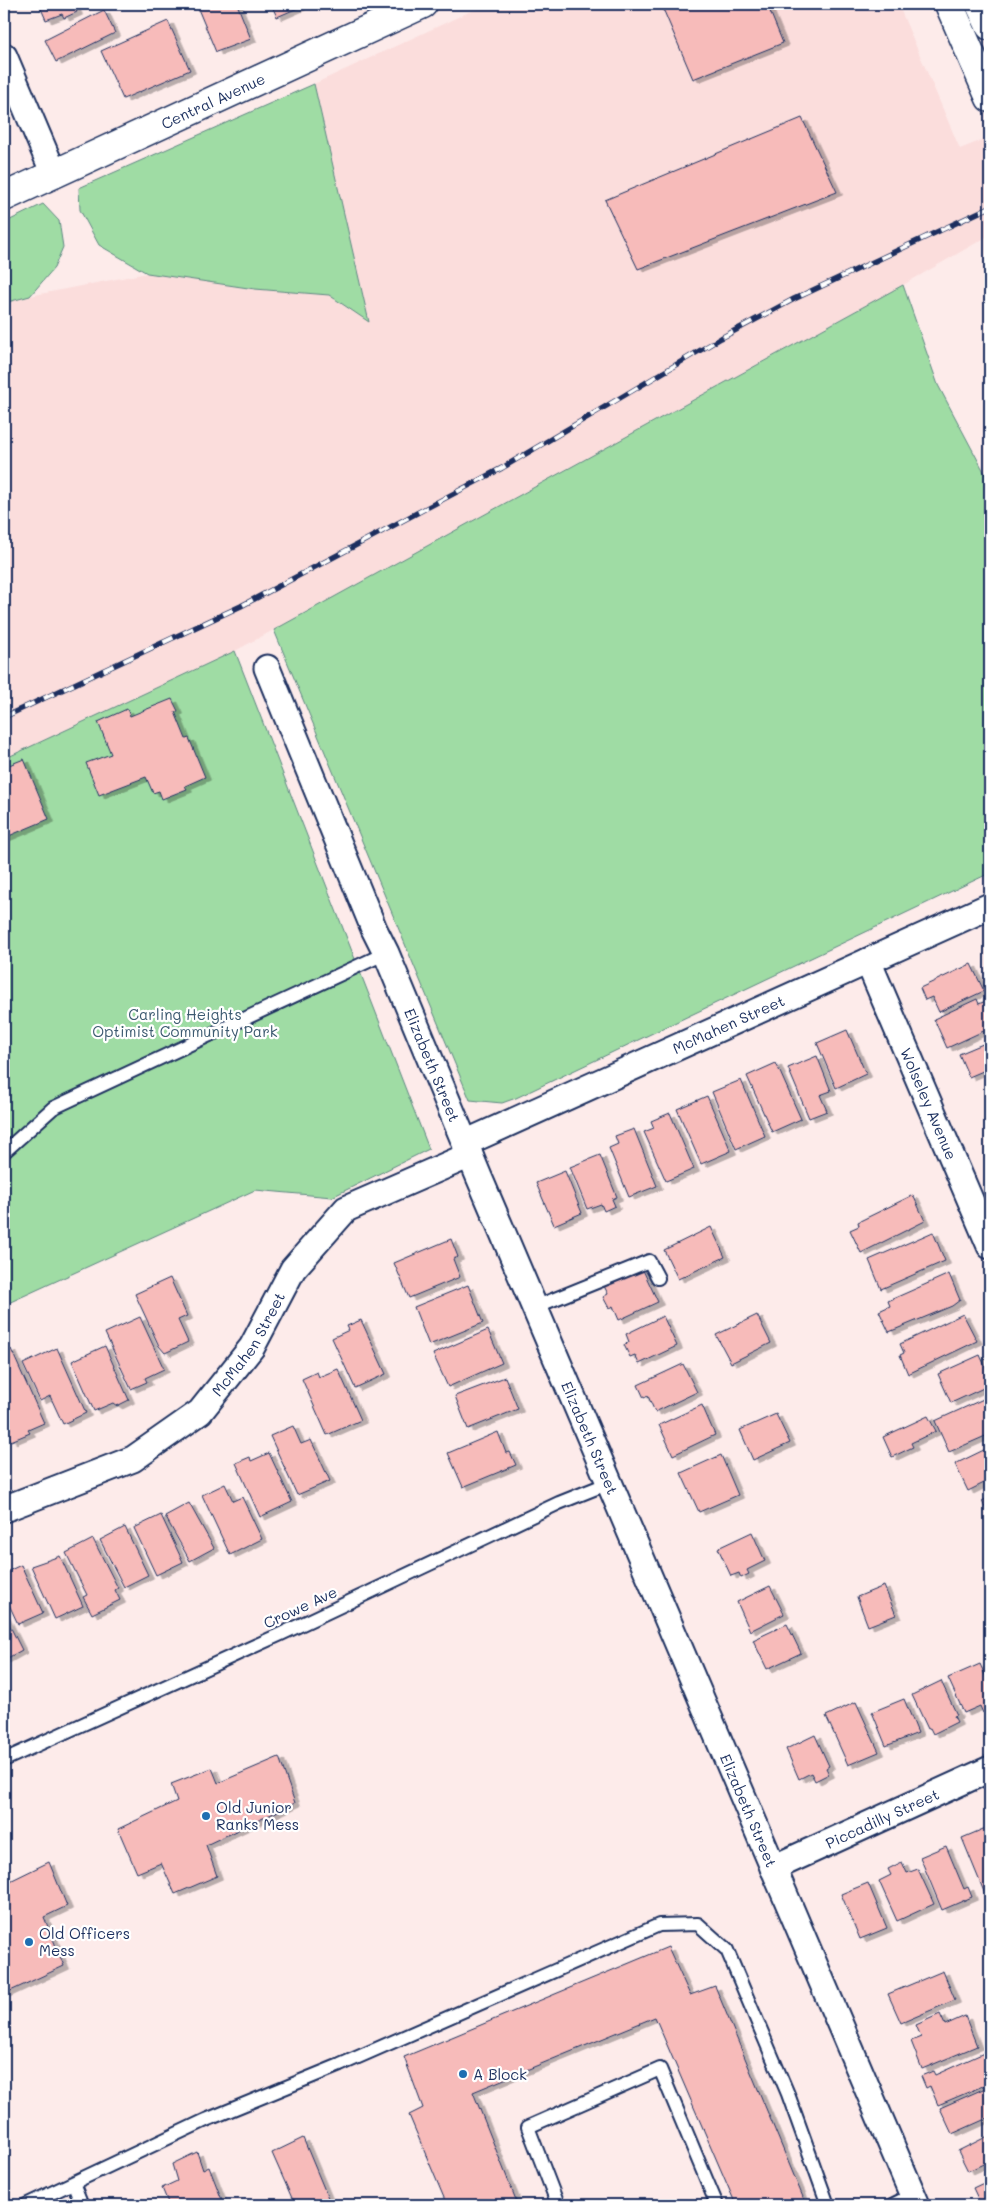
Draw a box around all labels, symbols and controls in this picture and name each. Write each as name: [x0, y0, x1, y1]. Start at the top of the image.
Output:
street label: Central Avenue: [158, 68, 268, 133]
street label: McMahen Street: [669, 990, 788, 1058]
park label: Carling Heights Optimist Community Park: [92, 1004, 278, 1041]
street label: Elizabeth Street: [400, 1005, 465, 1125]
street label: Wolseley Avenue: [896, 1044, 962, 1163]
street label: McMahen Street: [207, 1288, 289, 1400]
street label: Elizabeth Street: [557, 1378, 623, 1498]
street label: Crowe Ave: [260, 1581, 340, 1633]
street label: Elizabeth Street: [716, 1751, 782, 1870]
street label: Piccadilly Street: [822, 1784, 942, 1853]
place label: Old Junior Ranks Mess: [216, 1797, 299, 1834]
marker: Old Junior Ranks Mess: [200, 1810, 212, 1822]
place label: Old Officers Mess: [39, 1923, 130, 1960]
marker: Old Officers Mess: [23, 1936, 35, 1948]
place label: A Block: [473, 2064, 527, 2084]
marker: A Block: [457, 2068, 469, 2080]

